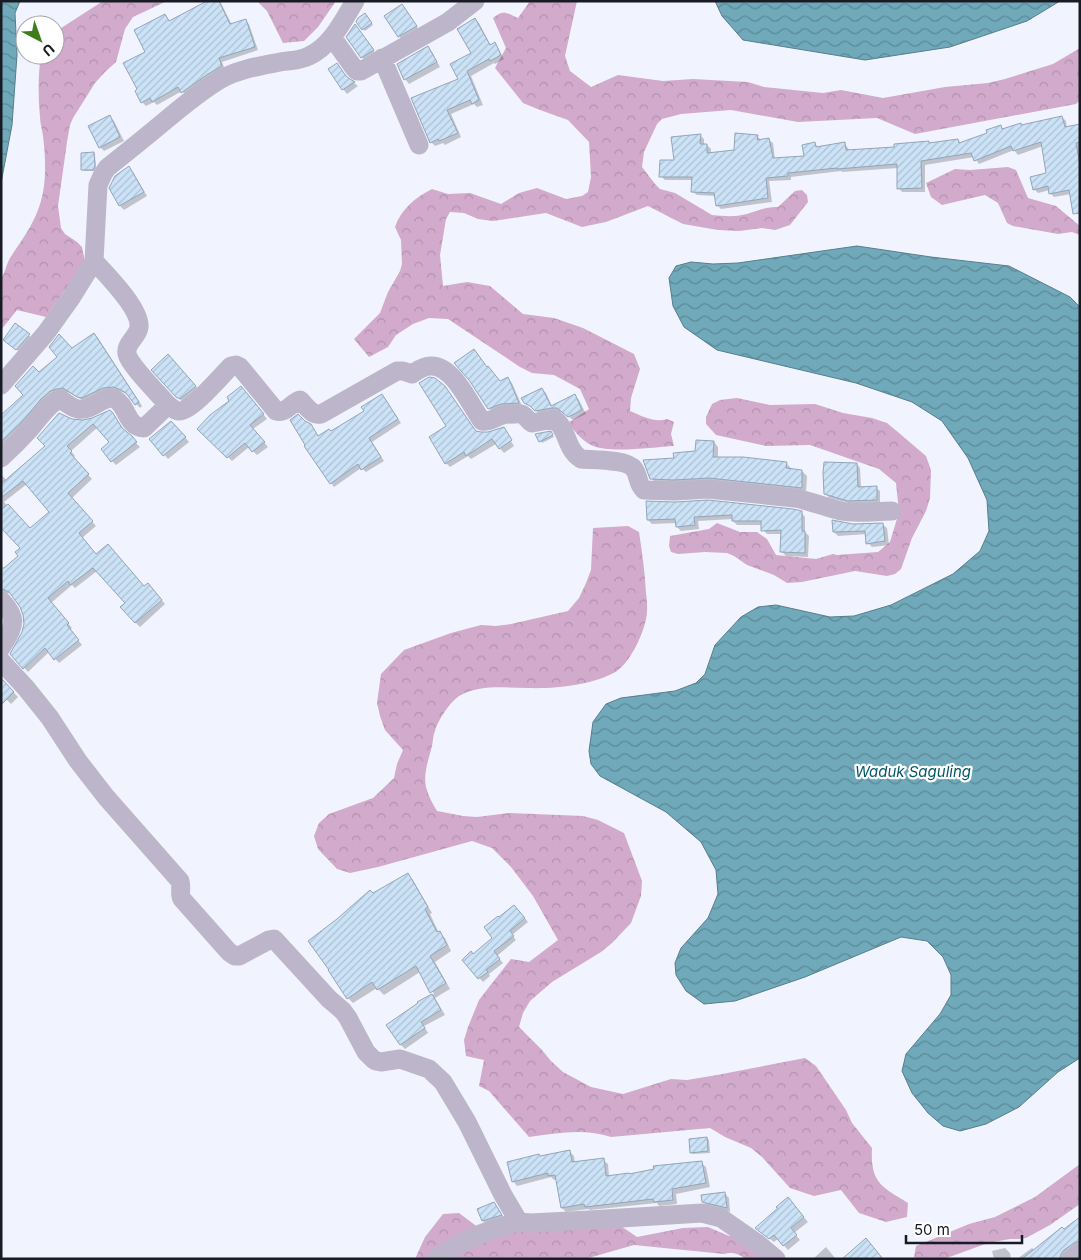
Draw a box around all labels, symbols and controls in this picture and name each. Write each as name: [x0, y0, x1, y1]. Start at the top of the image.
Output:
north arrow: [15, 15, 65, 65]
text: U: [39, 40, 58, 60]
water label: Waduk Saguling: [855, 762, 971, 781]
scale bar: [906, 1212, 1022, 1244]
text: 50 m: [914, 1220, 950, 1239]

